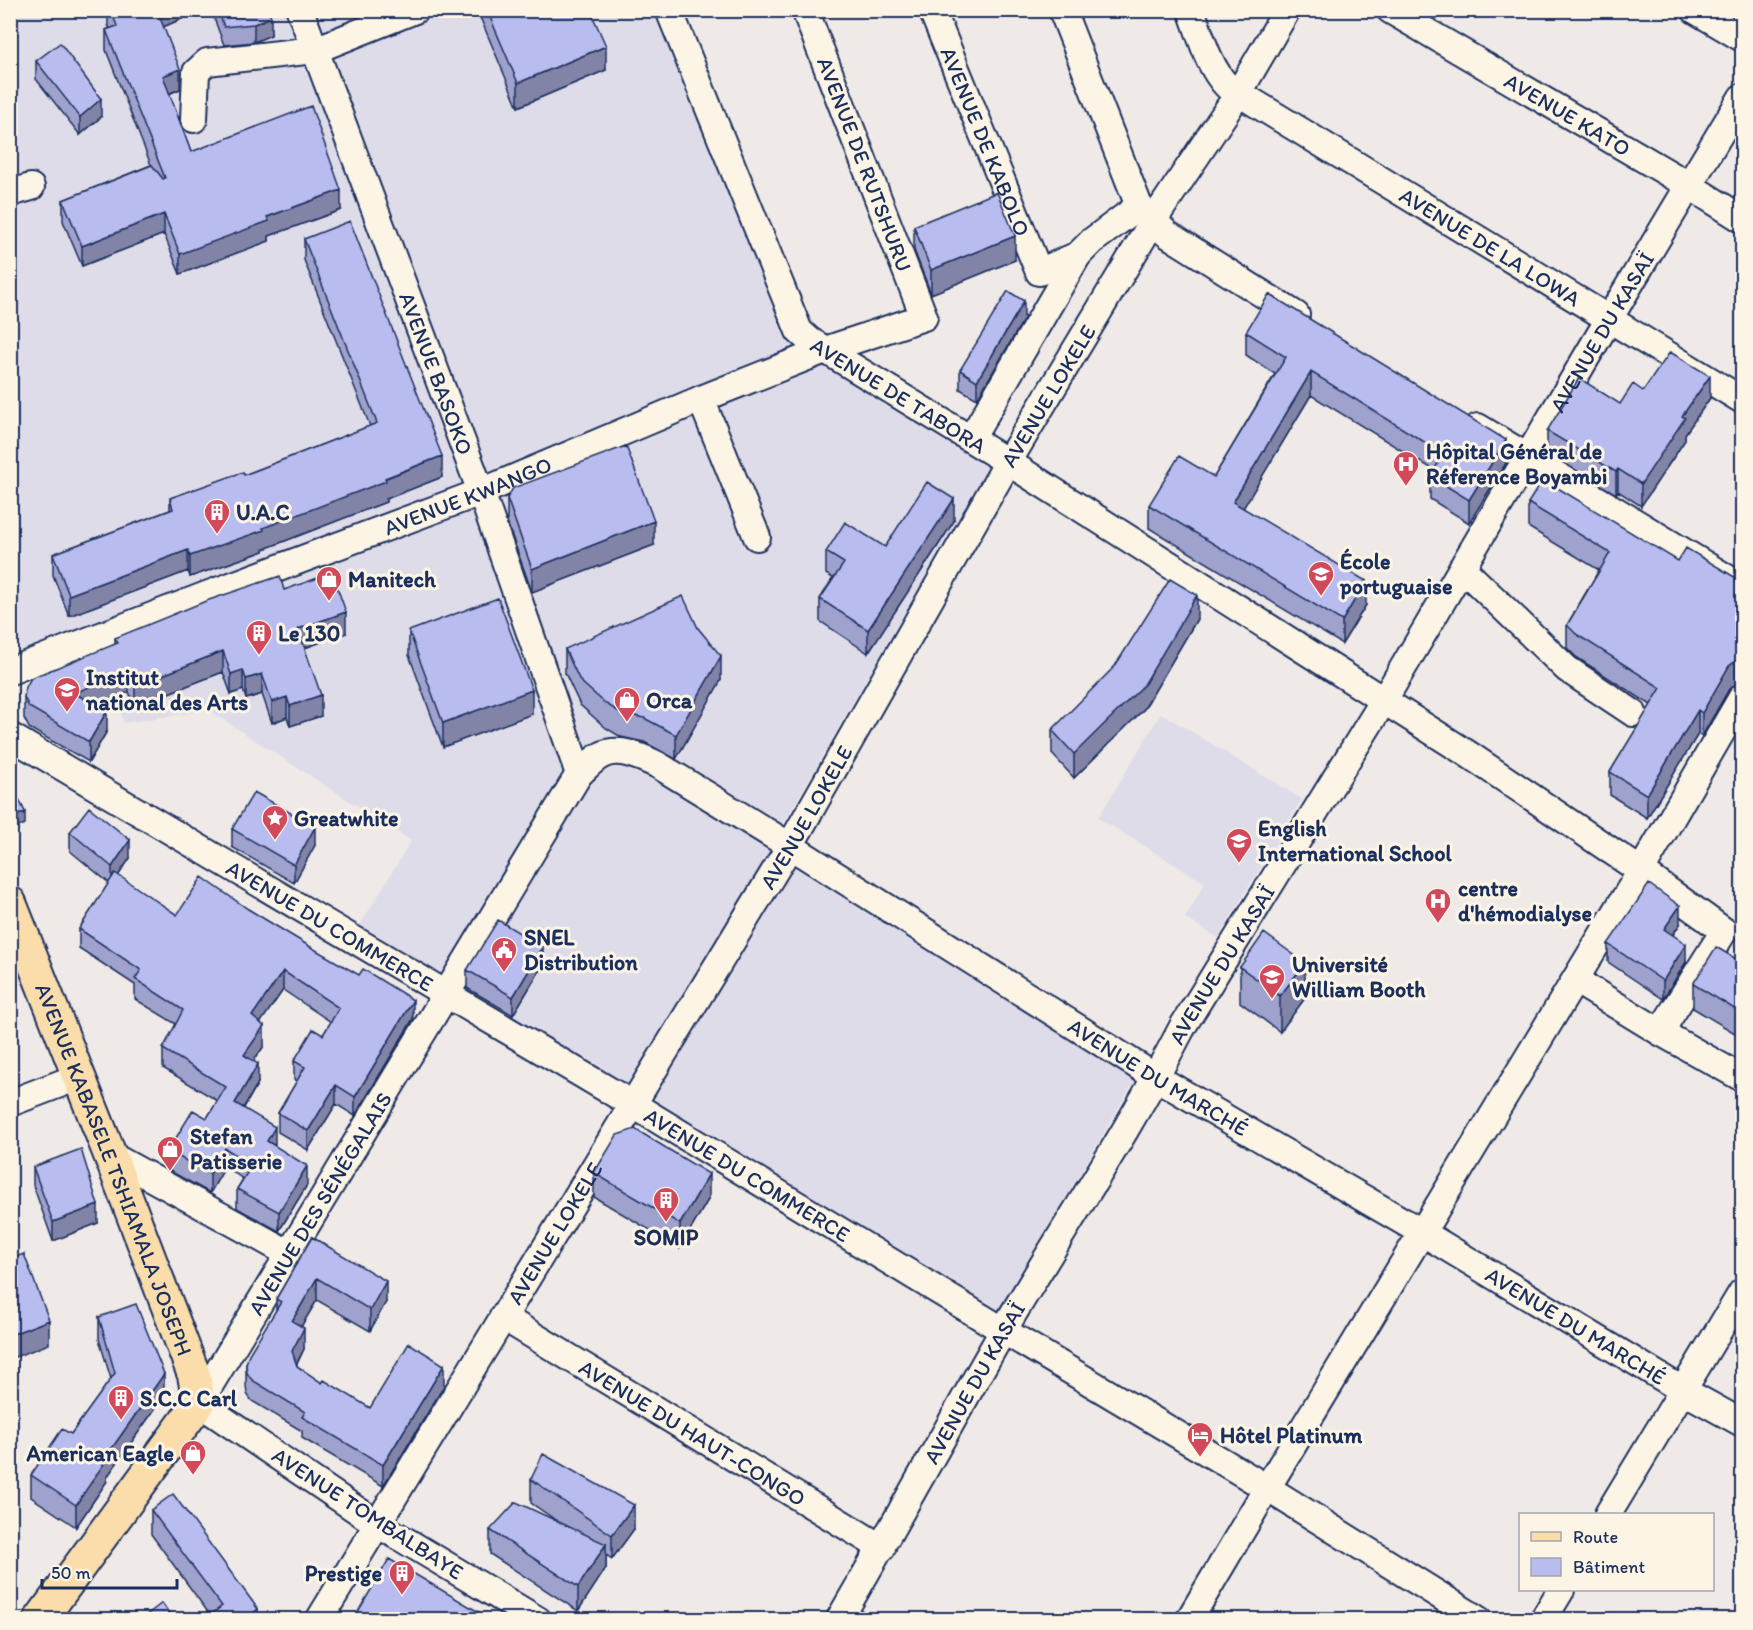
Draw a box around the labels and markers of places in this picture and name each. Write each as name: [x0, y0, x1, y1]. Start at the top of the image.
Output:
place label: Hôpital Général de Réference Boyambi: [1426, 438, 1607, 490]
hospital icon: Hôpital Général de Réference Boyambi: [1391, 449, 1421, 487]
building icon: U.A.C: [202, 497, 232, 535]
place label: U.A.C: [236, 499, 290, 526]
place label: École portuguaise: [1339, 548, 1453, 600]
school or university icon: École portuguaise: [1306, 559, 1336, 597]
shop icon: Manitech: [314, 564, 344, 602]
place label: Manitech: [348, 566, 437, 593]
building icon: Le 130: [244, 618, 274, 656]
place label: Le 130: [278, 620, 340, 647]
place label: Institut national des Arts: [85, 664, 248, 716]
school or university icon: Institut national des Arts: [52, 675, 82, 713]
shop icon: Orca: [612, 685, 642, 723]
place label: Orca: [646, 687, 693, 714]
place icon: Greatwhite: [260, 803, 290, 841]
place label: Greatwhite: [294, 805, 399, 832]
place label: English International School: [1258, 815, 1452, 867]
school or university icon: English International School: [1224, 826, 1254, 864]
place label: centre d'hémodialyse: [1458, 875, 1592, 927]
hospital icon: centre d'hémodialyse: [1423, 886, 1453, 924]
place label: SNEL Distribution: [524, 924, 638, 976]
public building icon: SNEL Distribution: [489, 935, 519, 973]
place label: Université William Booth: [1292, 951, 1426, 1003]
school or university icon: Université William Booth: [1257, 962, 1287, 1000]
place label: Stefan Patisserie: [190, 1123, 282, 1175]
shop icon: Stefan Patisserie: [155, 1134, 185, 1172]
building icon: SOMIP: [651, 1185, 681, 1223]
place label: SOMIP: [634, 1224, 698, 1251]
building icon: S.C.C Carl: [106, 1383, 136, 1421]
place label: S.C.C Carl: [140, 1385, 238, 1412]
hotel icon: Hôtel Platinum: [1185, 1420, 1215, 1458]
place label: Hôtel Platinum: [1220, 1422, 1363, 1449]
shop icon: American Eagle: [178, 1438, 208, 1476]
place label: American Eagle: [25, 1440, 174, 1467]
building icon: Prestige: [387, 1558, 417, 1596]
place label: Prestige: [305, 1560, 382, 1587]

